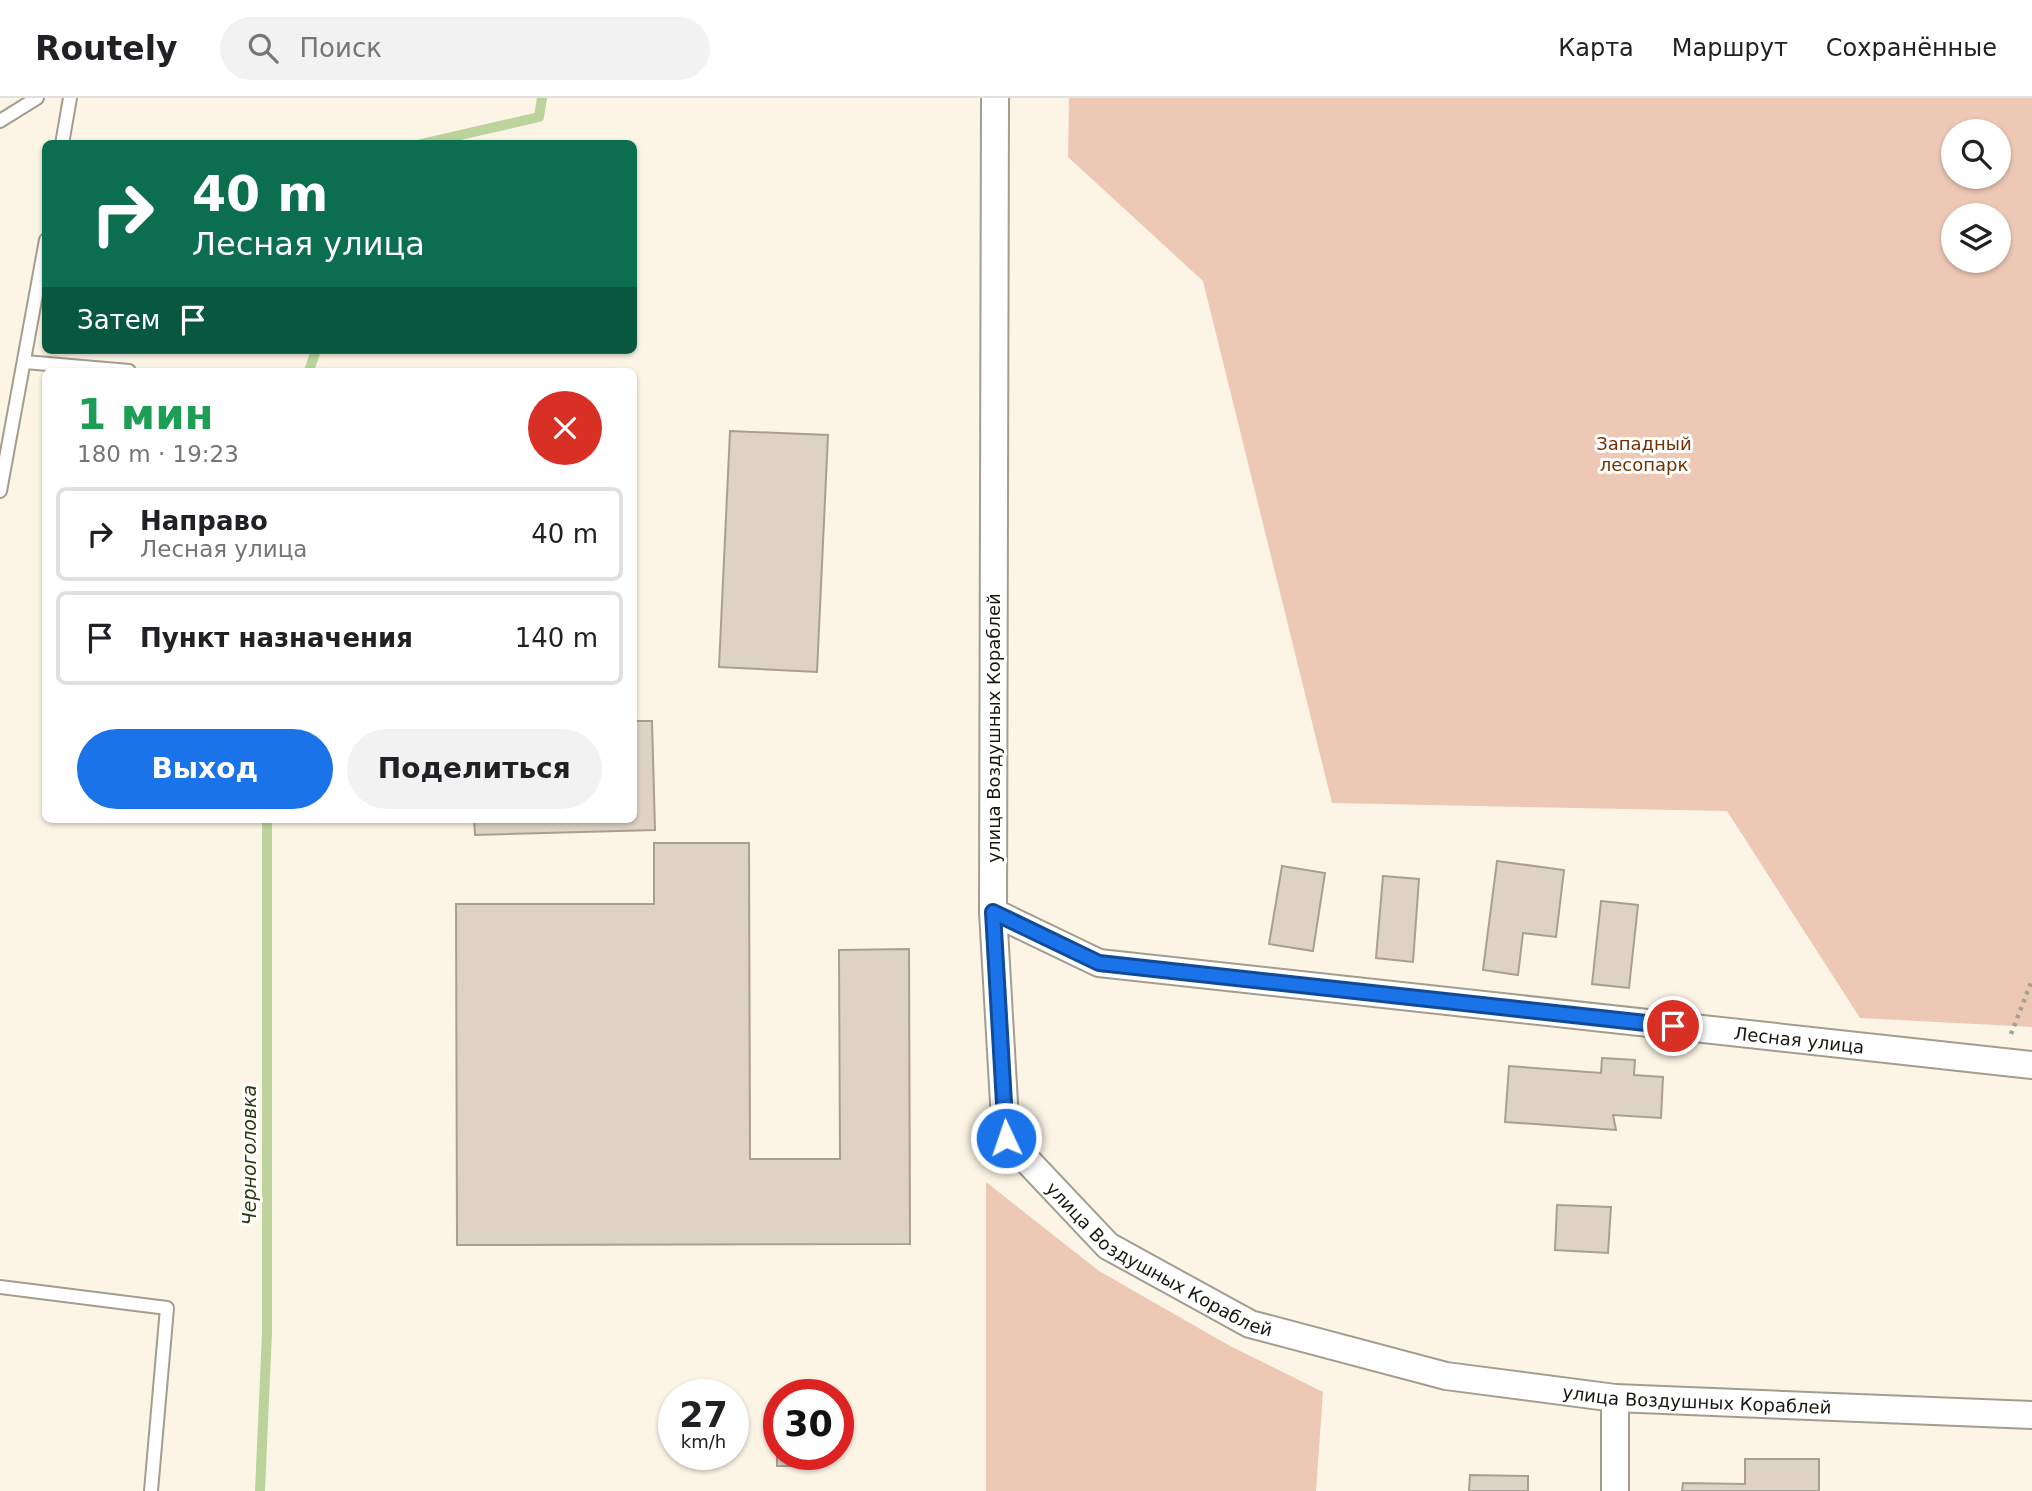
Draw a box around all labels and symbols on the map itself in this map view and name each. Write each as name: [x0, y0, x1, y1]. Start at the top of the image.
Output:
park label: Западный лесопарк: [1596, 433, 1692, 475]
street label: улица Воздушных Кораблей: [983, 593, 1004, 863]
pin: [1643, 996, 1703, 1056]
street label: Лесная улица: [1733, 1022, 1865, 1057]
water label: Черноголовка: [238, 1085, 260, 1225]
position arrow: [969, 1101, 1043, 1175]
street label: улица Воздушных Кораблей: [1042, 1177, 1275, 1340]
speed limit sign: 30: [763, 1379, 854, 1470]
street label: улица Воздушных Кораблей: [1561, 1381, 1832, 1417]

